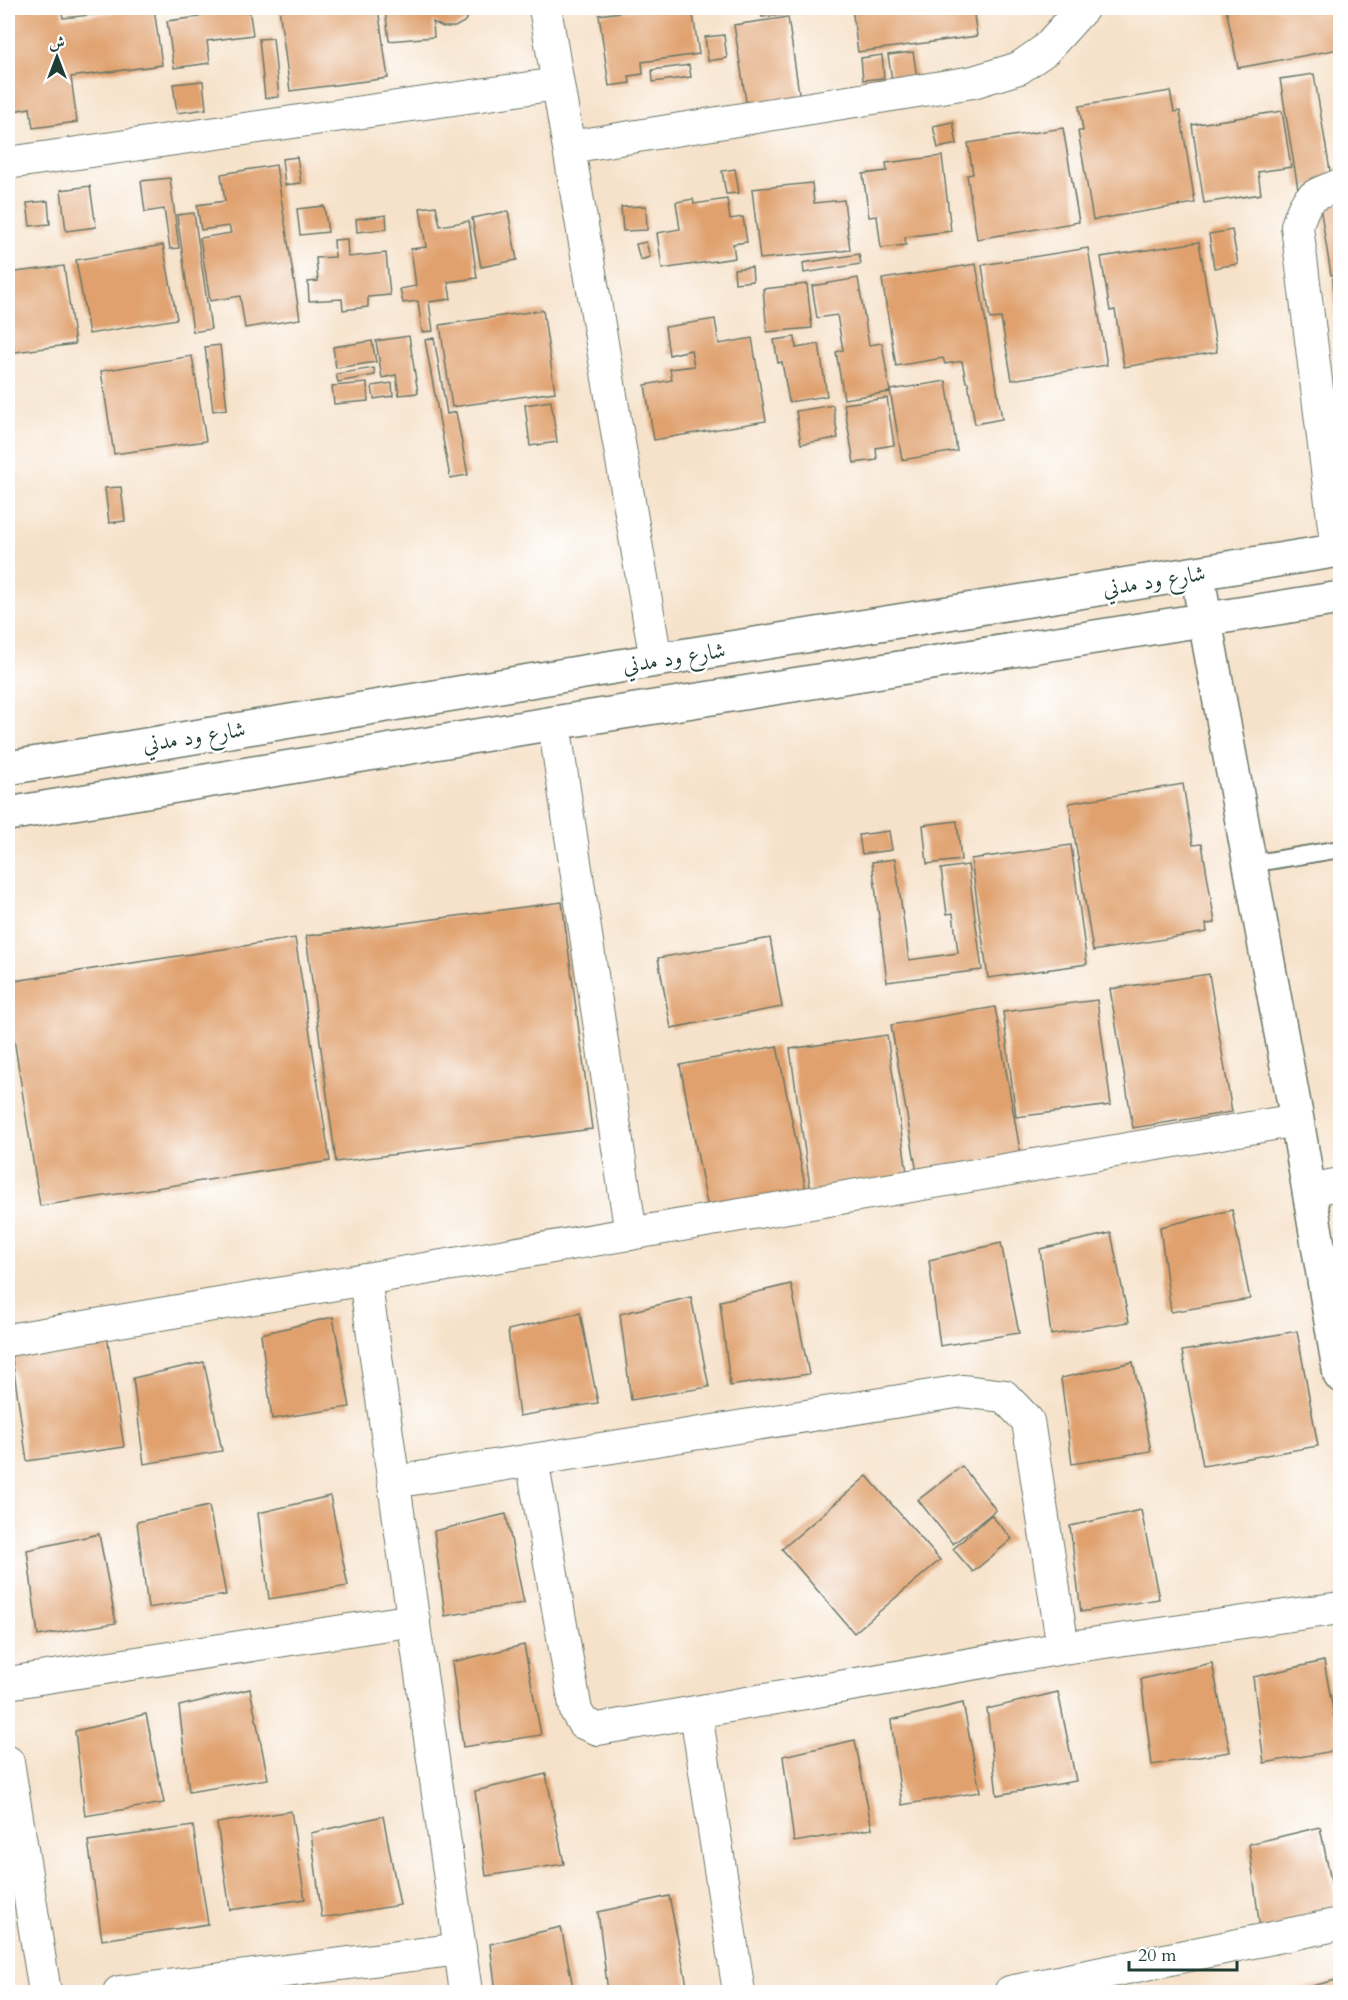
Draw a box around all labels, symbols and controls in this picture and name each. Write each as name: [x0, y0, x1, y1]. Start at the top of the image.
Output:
north arrow: [27, 27, 87, 87]
text: ش: [49, 32, 65, 54]
street label: شارع ود مدني: [1100, 558, 1208, 607]
street label: شارع ود مدني: [620, 635, 728, 684]
street label: شارع ود مدني: [140, 714, 248, 763]
scale bar: [1129, 1934, 1237, 1972]
text: 20 m: [1138, 1943, 1177, 1968]

